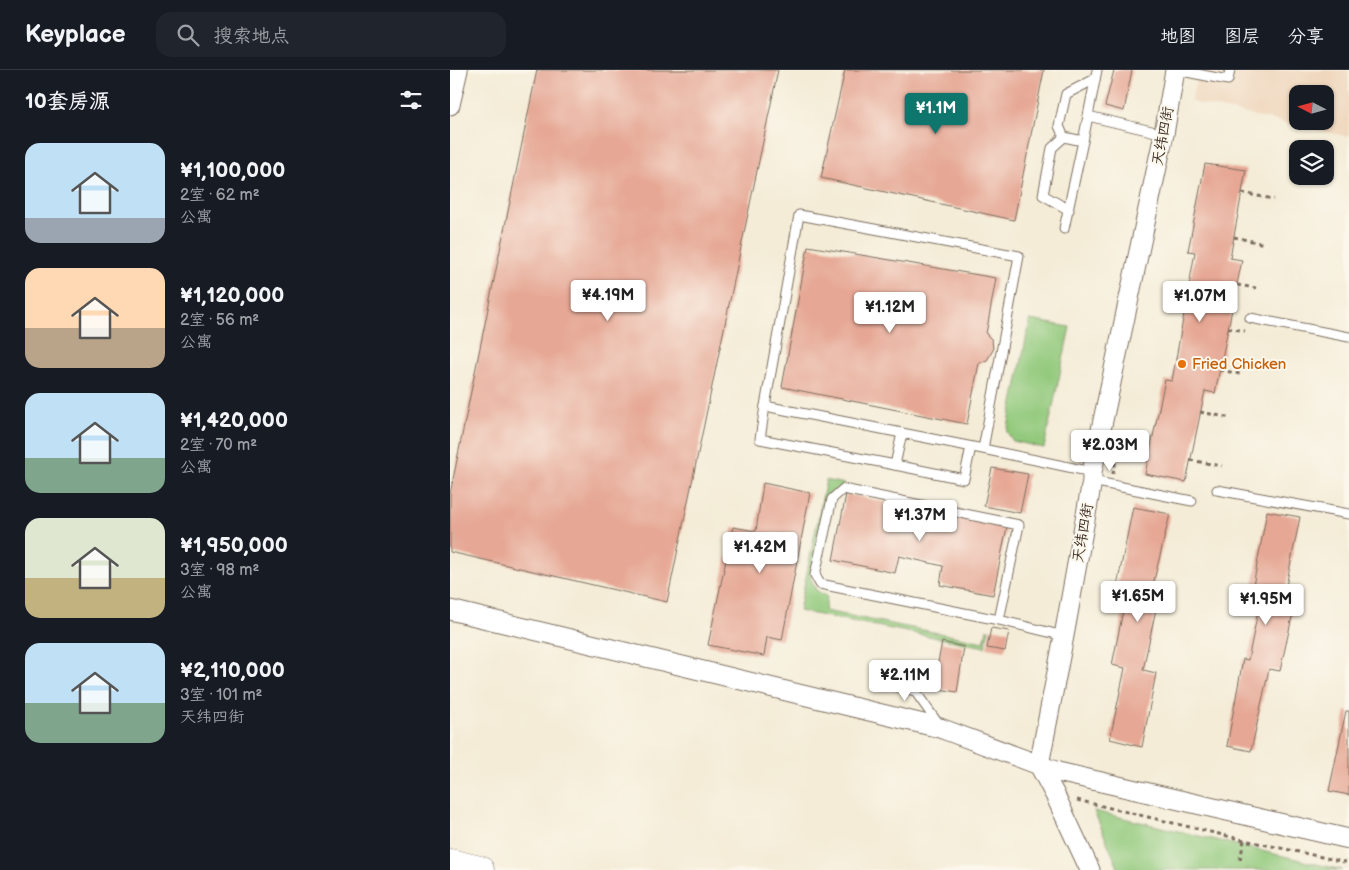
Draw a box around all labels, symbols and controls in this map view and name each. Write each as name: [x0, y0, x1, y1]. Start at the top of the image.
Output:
search box: [156, 12, 506, 57]
text: Keyplace: [25, 20, 126, 49]
icon: search: [174, 21, 202, 49]
text: 搜索地点: [214, 25, 290, 48]
text: 地图: [1160, 26, 1196, 47]
text: 图层: [1224, 26, 1260, 47]
text: 分享: [1288, 26, 1324, 47]
north arrow: [1289, 85, 1334, 130]
map controls: [1289, 85, 1334, 185]
icon: filters: [397, 86, 425, 114]
text: 10套房源: [25, 89, 110, 114]
pin: ¥1.1M: [901, 92, 971, 135]
text: ¥1.1M: [916, 99, 956, 118]
street label: 天纬四街: [1148, 105, 1178, 167]
button: layers: [1289, 140, 1334, 185]
text: ¥1,100,000: [180, 158, 285, 183]
icon: home: [65, 163, 125, 223]
text: 2室 · 62 m²: [180, 186, 260, 205]
text: 公寓: [180, 208, 212, 227]
pin: ¥4.19M: [567, 280, 649, 322]
pin: ¥1.07M: [1159, 280, 1241, 323]
text: ¥1,120,000: [180, 283, 284, 308]
text: ¥4.19M: [582, 286, 634, 305]
text: ¥1.07M: [1174, 287, 1226, 306]
icon: home: [65, 288, 125, 348]
pin: ¥1.12M: [849, 292, 931, 334]
text: ¥1.12M: [865, 298, 915, 317]
text: 2室 · 56 m²: [180, 311, 259, 330]
text: 公寓: [180, 333, 212, 352]
place label: Fried Chicken: [1192, 355, 1286, 374]
marker: Fried Chicken: [1176, 358, 1188, 370]
text: ¥1,420,000: [180, 408, 288, 433]
icon: home: [65, 413, 125, 473]
pin: ¥2.03M: [1069, 430, 1151, 472]
text: 2室 · 70 m²: [180, 436, 257, 455]
text: ¥2.03M: [1082, 436, 1138, 455]
text: 公寓: [180, 458, 212, 477]
pin: ¥1.37M: [879, 500, 961, 542]
street label: 天纬四街: [1068, 502, 1098, 564]
text: ¥1.37M: [894, 506, 946, 525]
pin: ¥1.42M: [719, 532, 801, 574]
text: ¥1,950,000: [180, 533, 288, 558]
icon: home: [65, 538, 125, 598]
text: ¥1.42M: [734, 538, 786, 557]
text: 3室 · 98 m²: [180, 561, 259, 580]
pin: ¥1.65M: [1097, 580, 1179, 623]
text: 公寓: [180, 583, 212, 602]
pin: ¥1.95M: [1225, 584, 1307, 626]
text: ¥1.65M: [1112, 587, 1164, 606]
text: ¥1.95M: [1240, 590, 1292, 609]
text: ¥2,110,000: [180, 658, 285, 683]
pin: ¥2.11M: [864, 660, 946, 702]
icon: home: [65, 663, 125, 723]
text: ¥2.11M: [880, 666, 930, 685]
text: 3室 · 101 m²: [180, 686, 263, 705]
text: 天纬四街: [180, 708, 244, 727]

